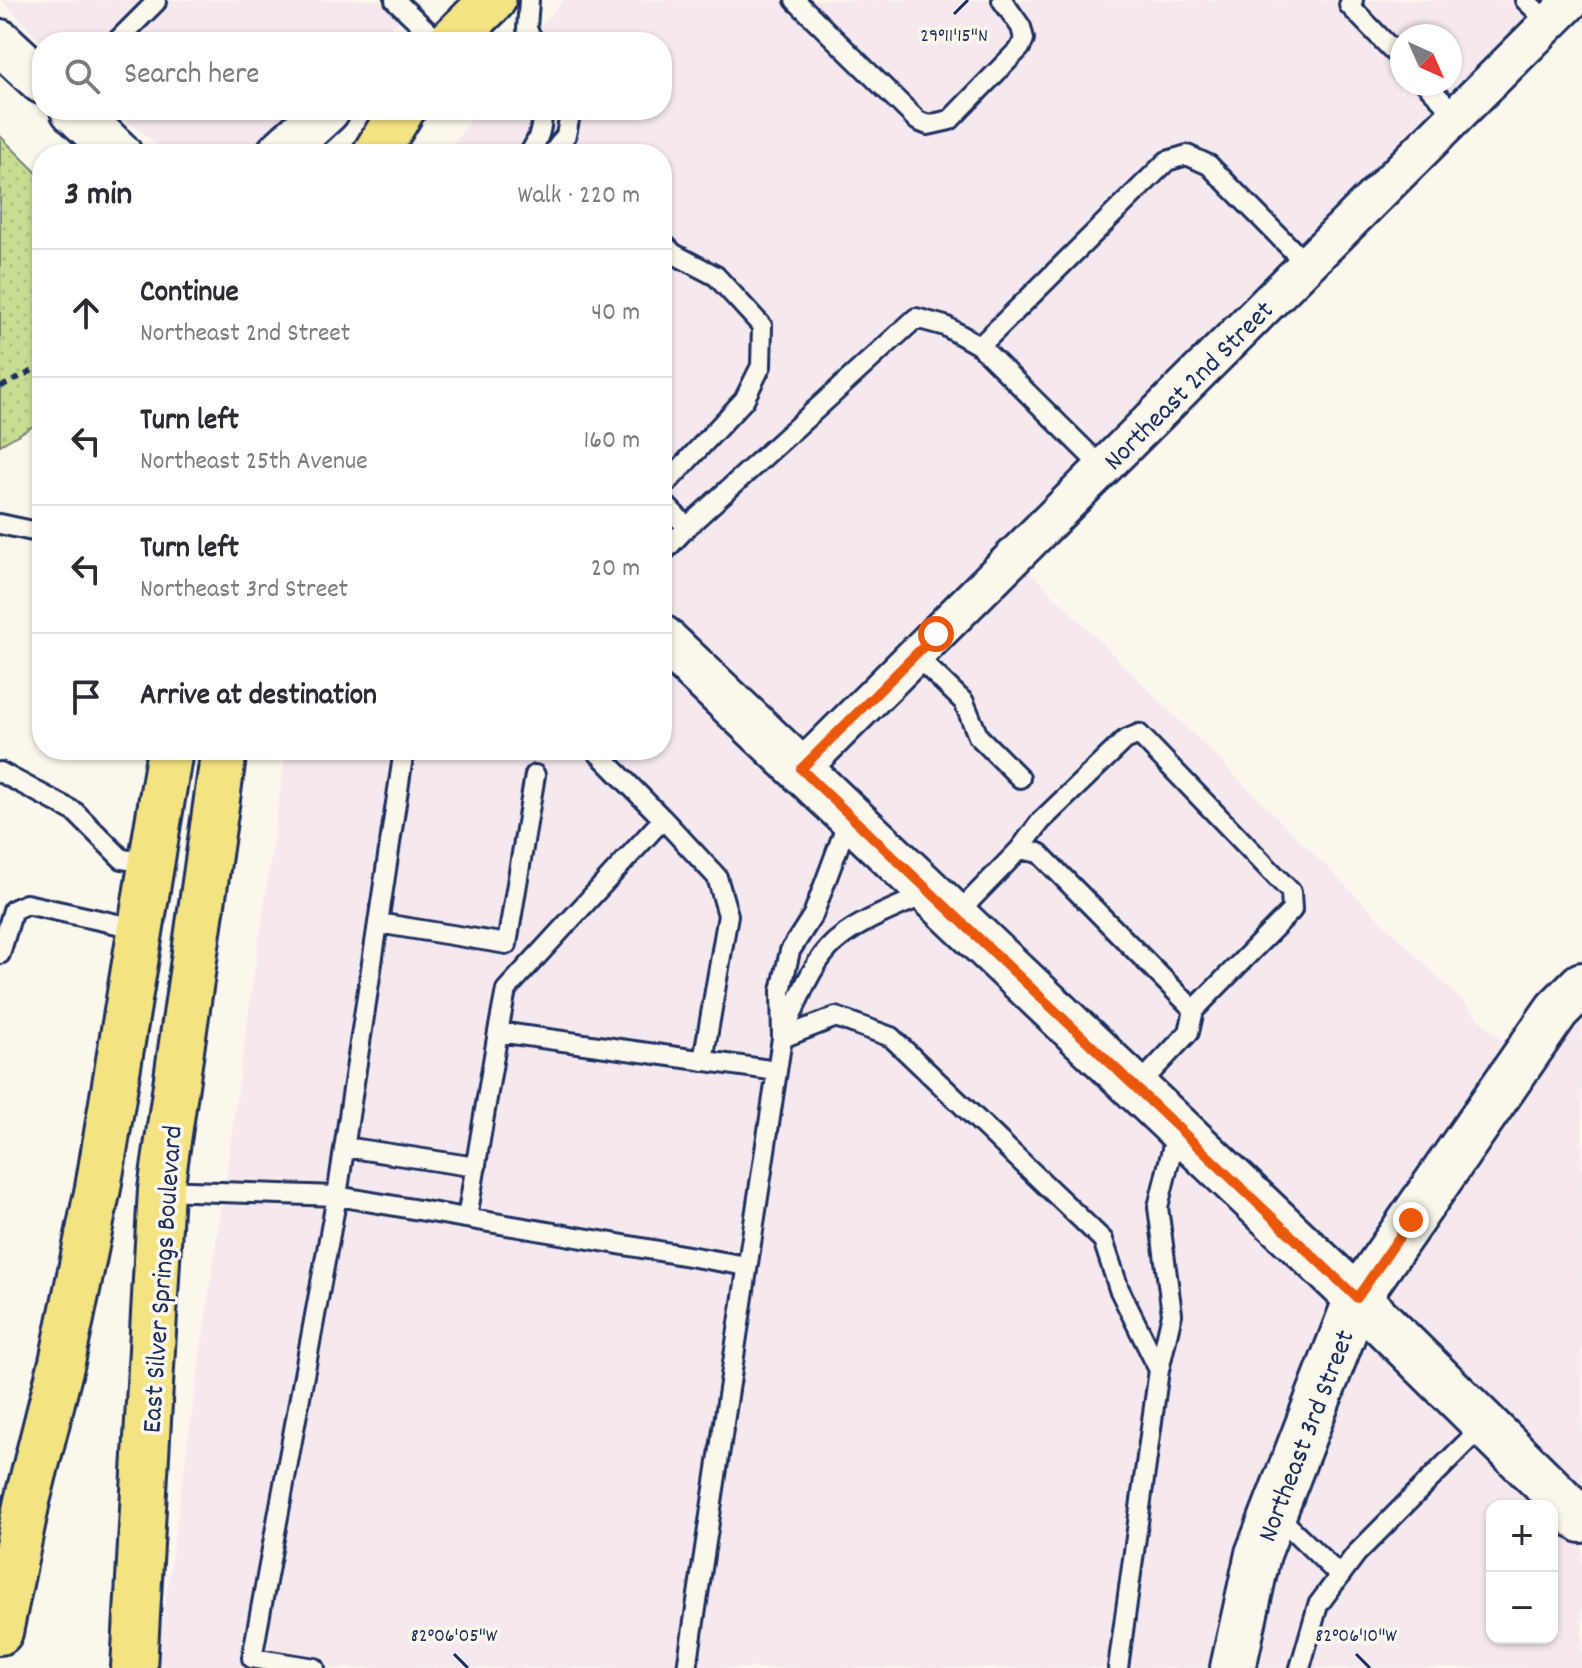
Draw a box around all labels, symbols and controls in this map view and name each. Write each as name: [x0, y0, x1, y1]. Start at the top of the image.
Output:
text: 29°11'15"N: [920, 23, 988, 51]
north arrow: [1390, 24, 1462, 96]
search box: [32, 32, 672, 120]
icon: search: [60, 54, 104, 98]
text: Search here: [124, 55, 260, 98]
text: 3 min: [64, 172, 132, 221]
text: Walk · 220 m: [517, 178, 640, 215]
text: Continue: [140, 273, 239, 316]
icon: ahead: [64, 291, 108, 335]
street label: Northeast 2nd Street: [1096, 293, 1285, 482]
text: 40 m: [591, 295, 640, 332]
text: Northeast 2nd Street: [140, 316, 350, 353]
text: Turn left: [140, 401, 239, 444]
icon: left: [64, 419, 108, 463]
text: 160 m: [584, 423, 640, 460]
text: Northeast 25th Avenue: [140, 444, 368, 481]
text: Turn left: [140, 529, 239, 572]
icon: left: [64, 547, 108, 591]
text: 20 m: [591, 551, 640, 588]
text: Northeast 3rd Street: [140, 572, 348, 609]
route start: [918, 616, 954, 652]
icon: arrive: [64, 675, 108, 719]
text: Arrive at destination: [140, 676, 377, 719]
street label: East Silver Springs Boulevard: [134, 1124, 196, 1435]
route end: [1393, 1202, 1429, 1238]
street label: Northeast 3rd Street: [1250, 1325, 1368, 1549]
map controls: [1486, 1500, 1558, 1644]
button: +: [1486, 1500, 1558, 1572]
button: −: [1486, 1572, 1558, 1644]
text: 82°06'05"W: [411, 1623, 498, 1651]
text: 82°06'10"W: [1315, 1623, 1397, 1651]

